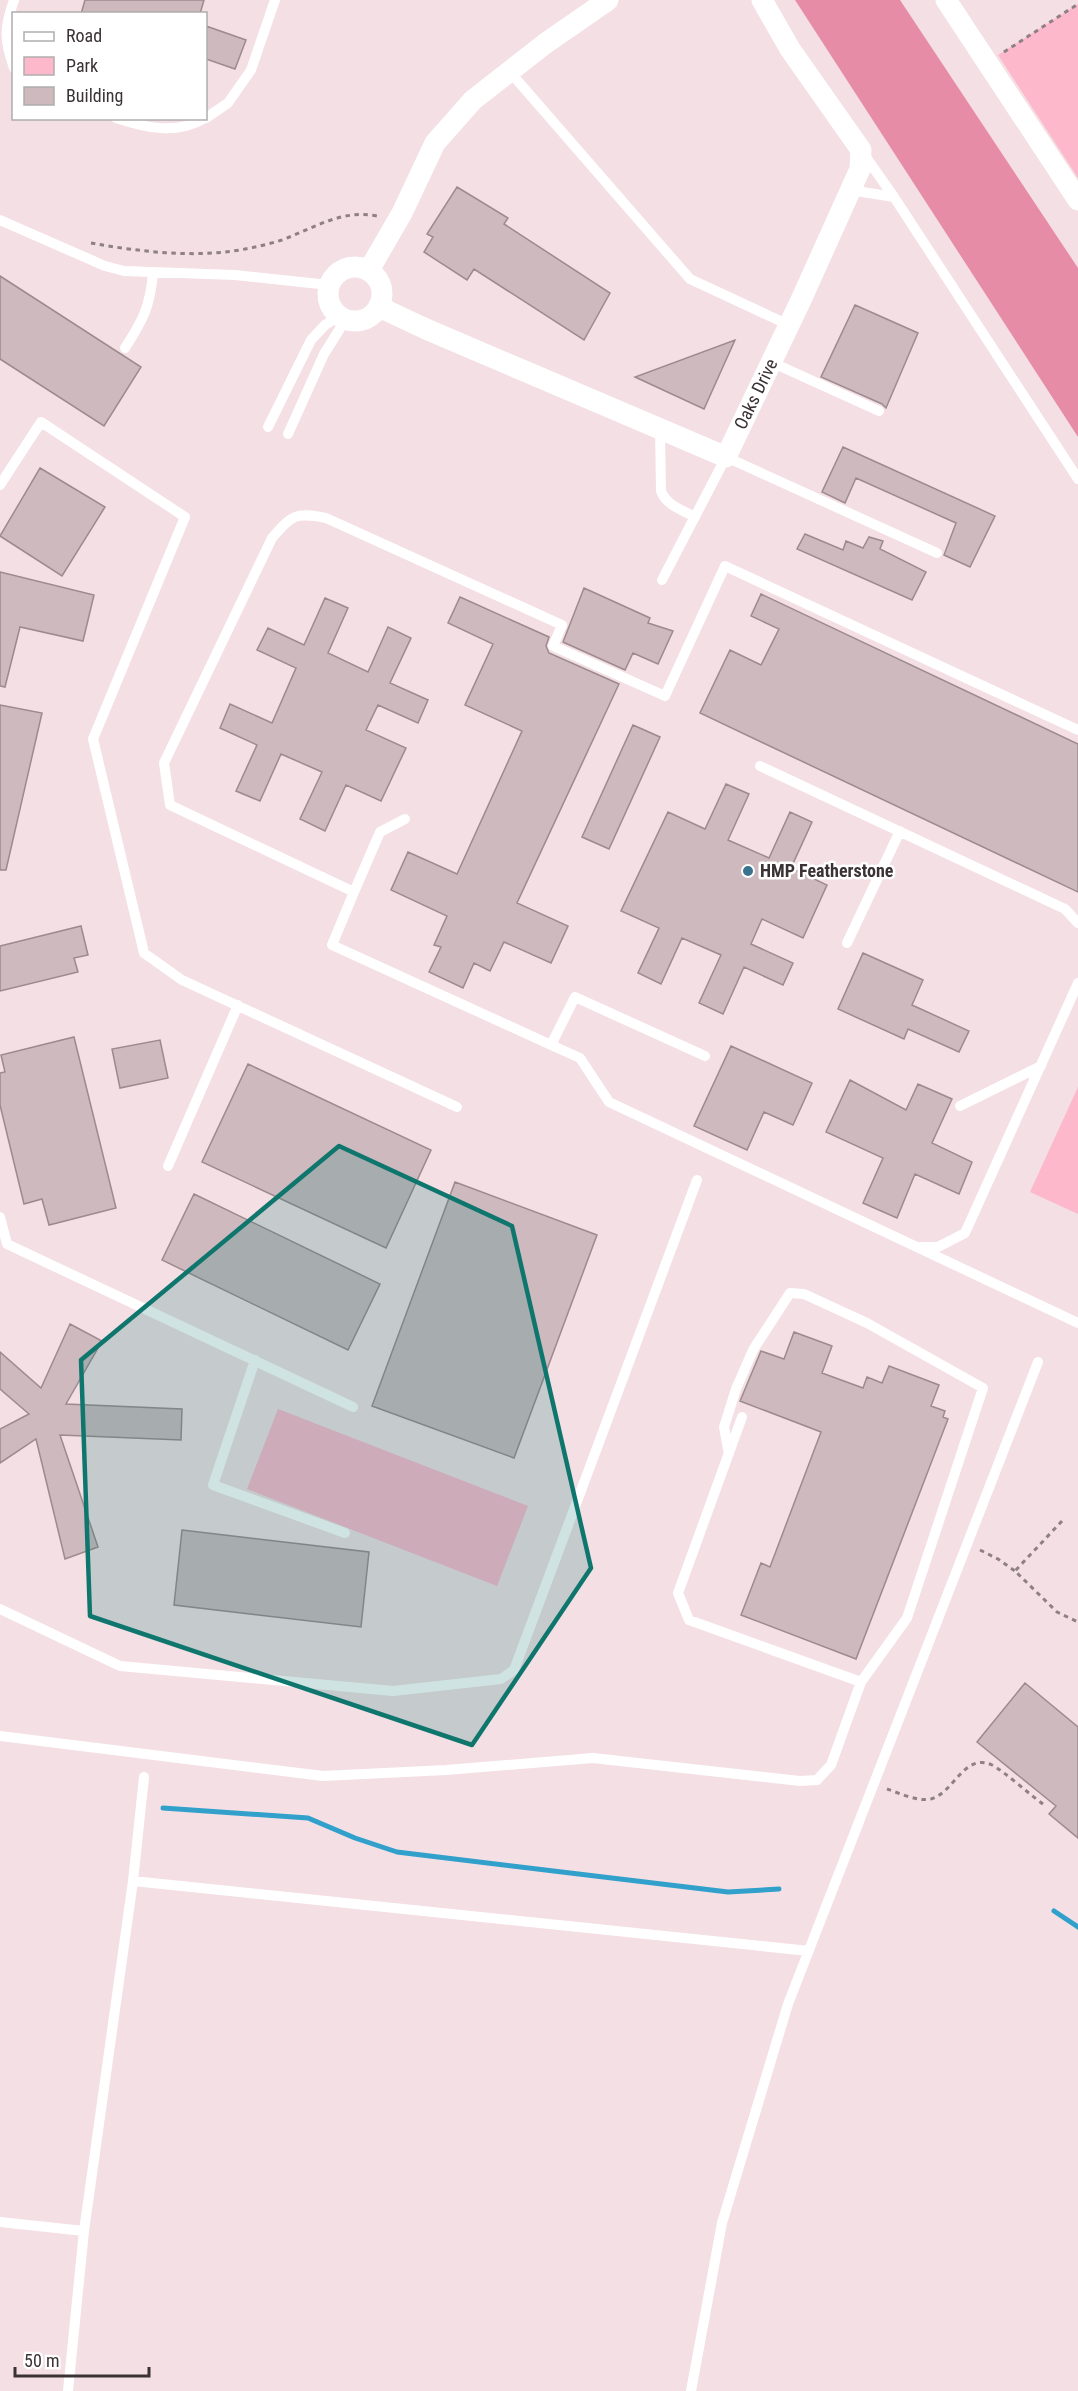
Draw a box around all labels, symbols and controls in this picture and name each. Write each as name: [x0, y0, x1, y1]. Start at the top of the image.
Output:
legend: [12, 12, 207, 120]
text: Road: [66, 25, 102, 46]
text: Park: [66, 55, 98, 76]
text: Building: [66, 85, 123, 106]
street label: Oaks Drive: [729, 355, 782, 432]
place label: HMP Featherstone: [760, 860, 894, 881]
marker: HMP Featherstone: [741, 864, 755, 878]
scale bar: [15, 2340, 148, 2378]
text: 50 m: [24, 2350, 59, 2371]

